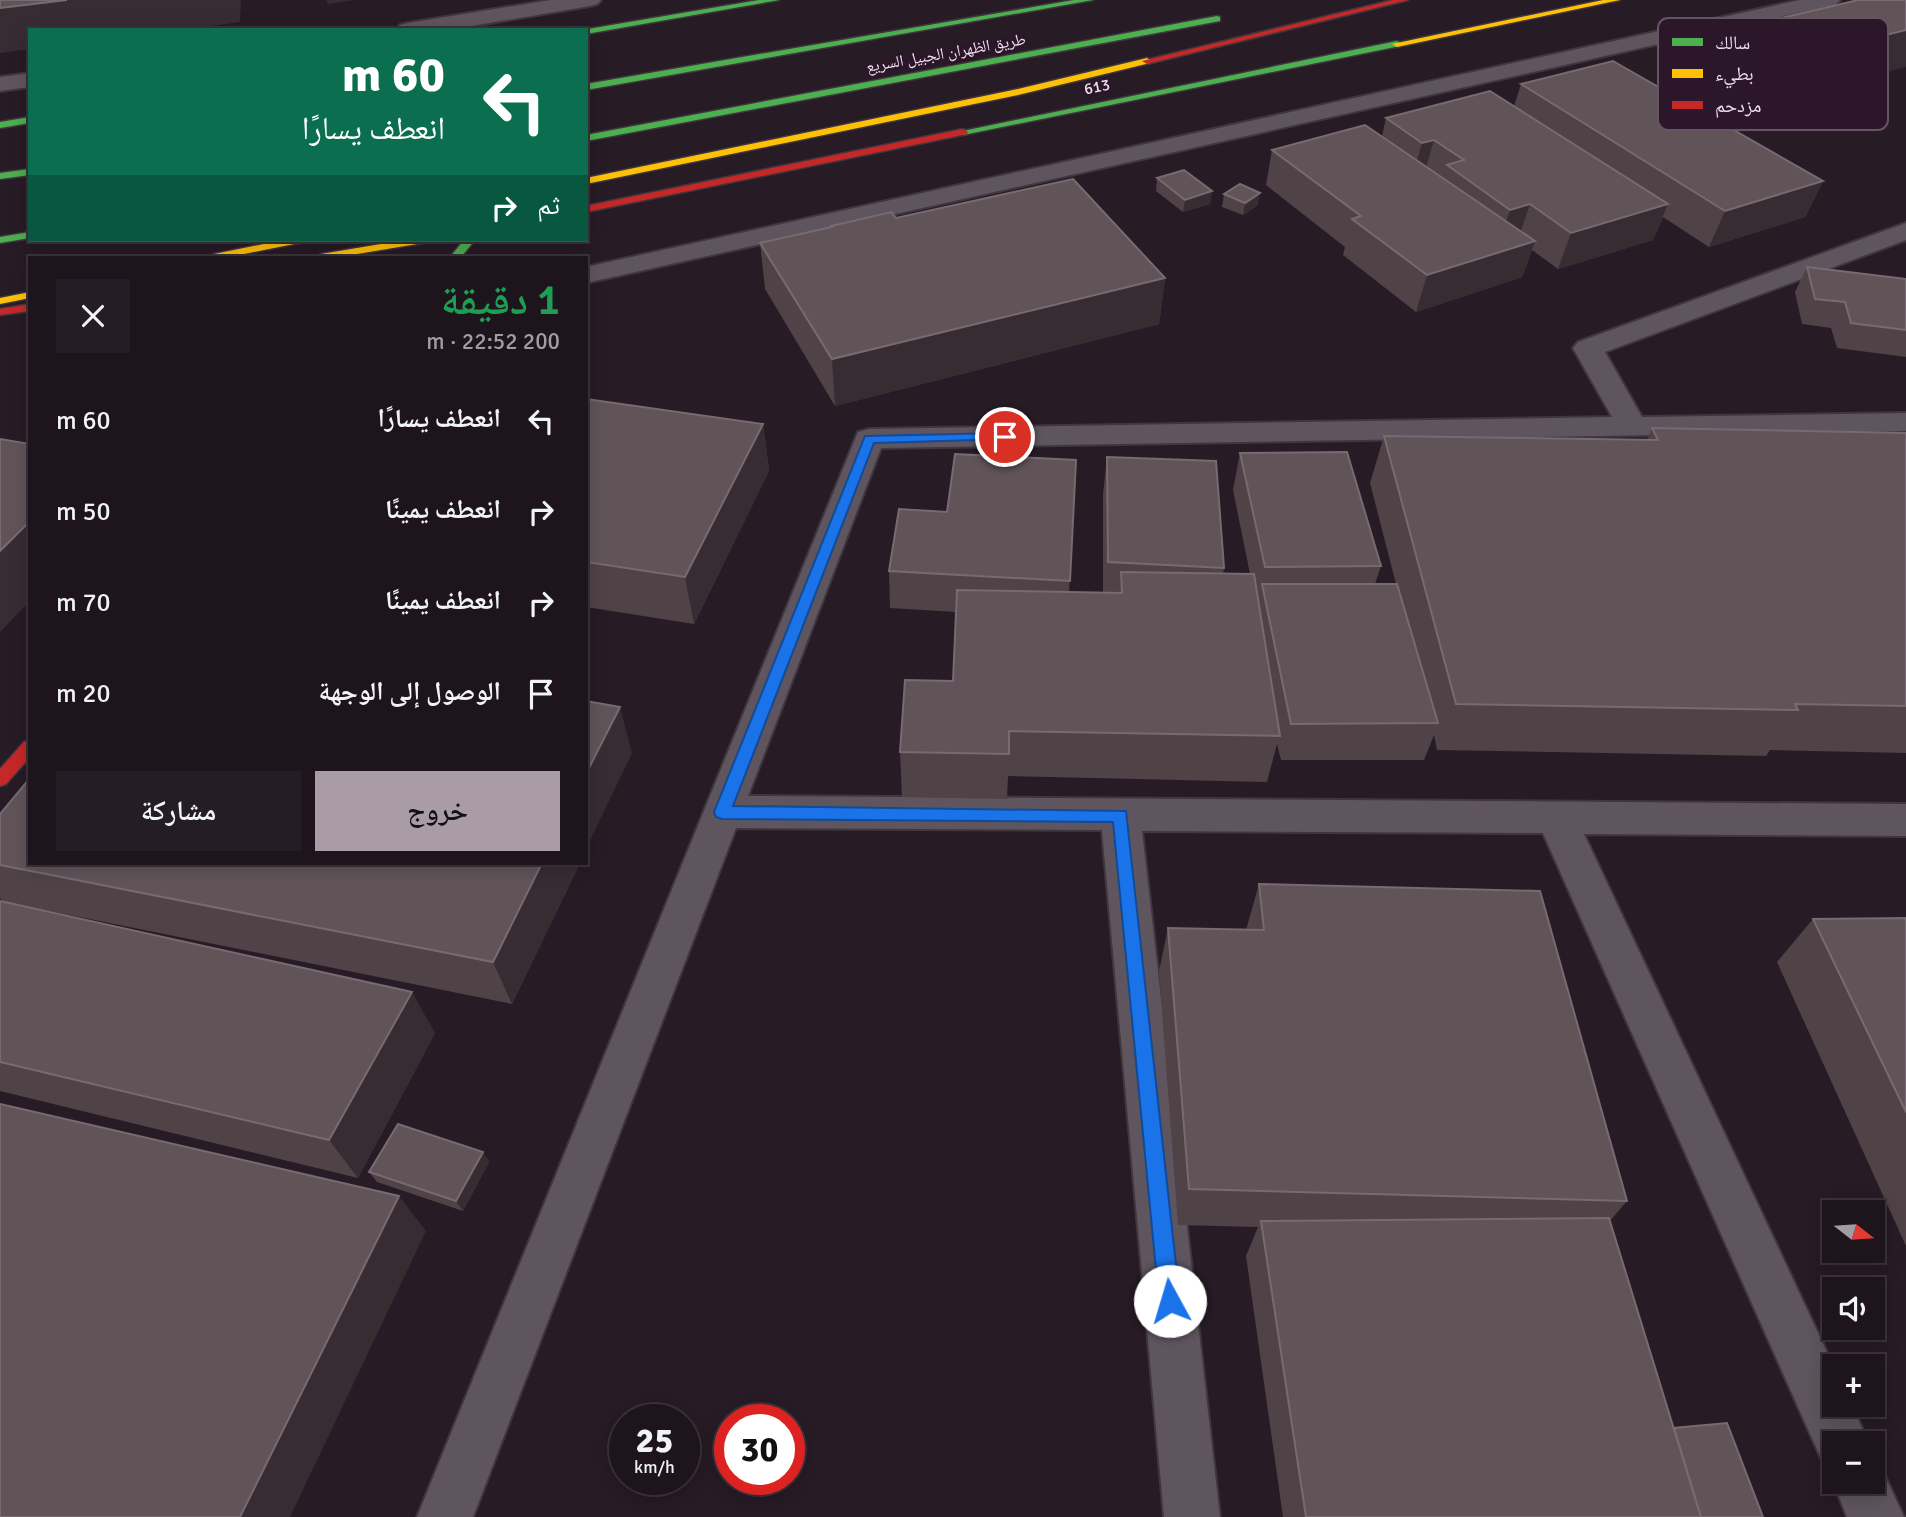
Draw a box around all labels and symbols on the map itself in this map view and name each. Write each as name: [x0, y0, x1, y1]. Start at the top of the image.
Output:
legend: [1658, 18, 1888, 130]
street label: طريق الظهران الجبيل السريع: [865, 29, 1027, 77]
text: سالك: [1715, 31, 1750, 55]
text: بطيء: [1715, 62, 1754, 89]
street label: 613: [1082, 75, 1112, 99]
text: مزدحم: [1715, 94, 1761, 118]
pin: [975, 407, 1035, 467]
north arrow: [1822, 1200, 1885, 1264]
position arrow: [1133, 1264, 1207, 1338]
speed limit sign: 30: [714, 1404, 805, 1495]

